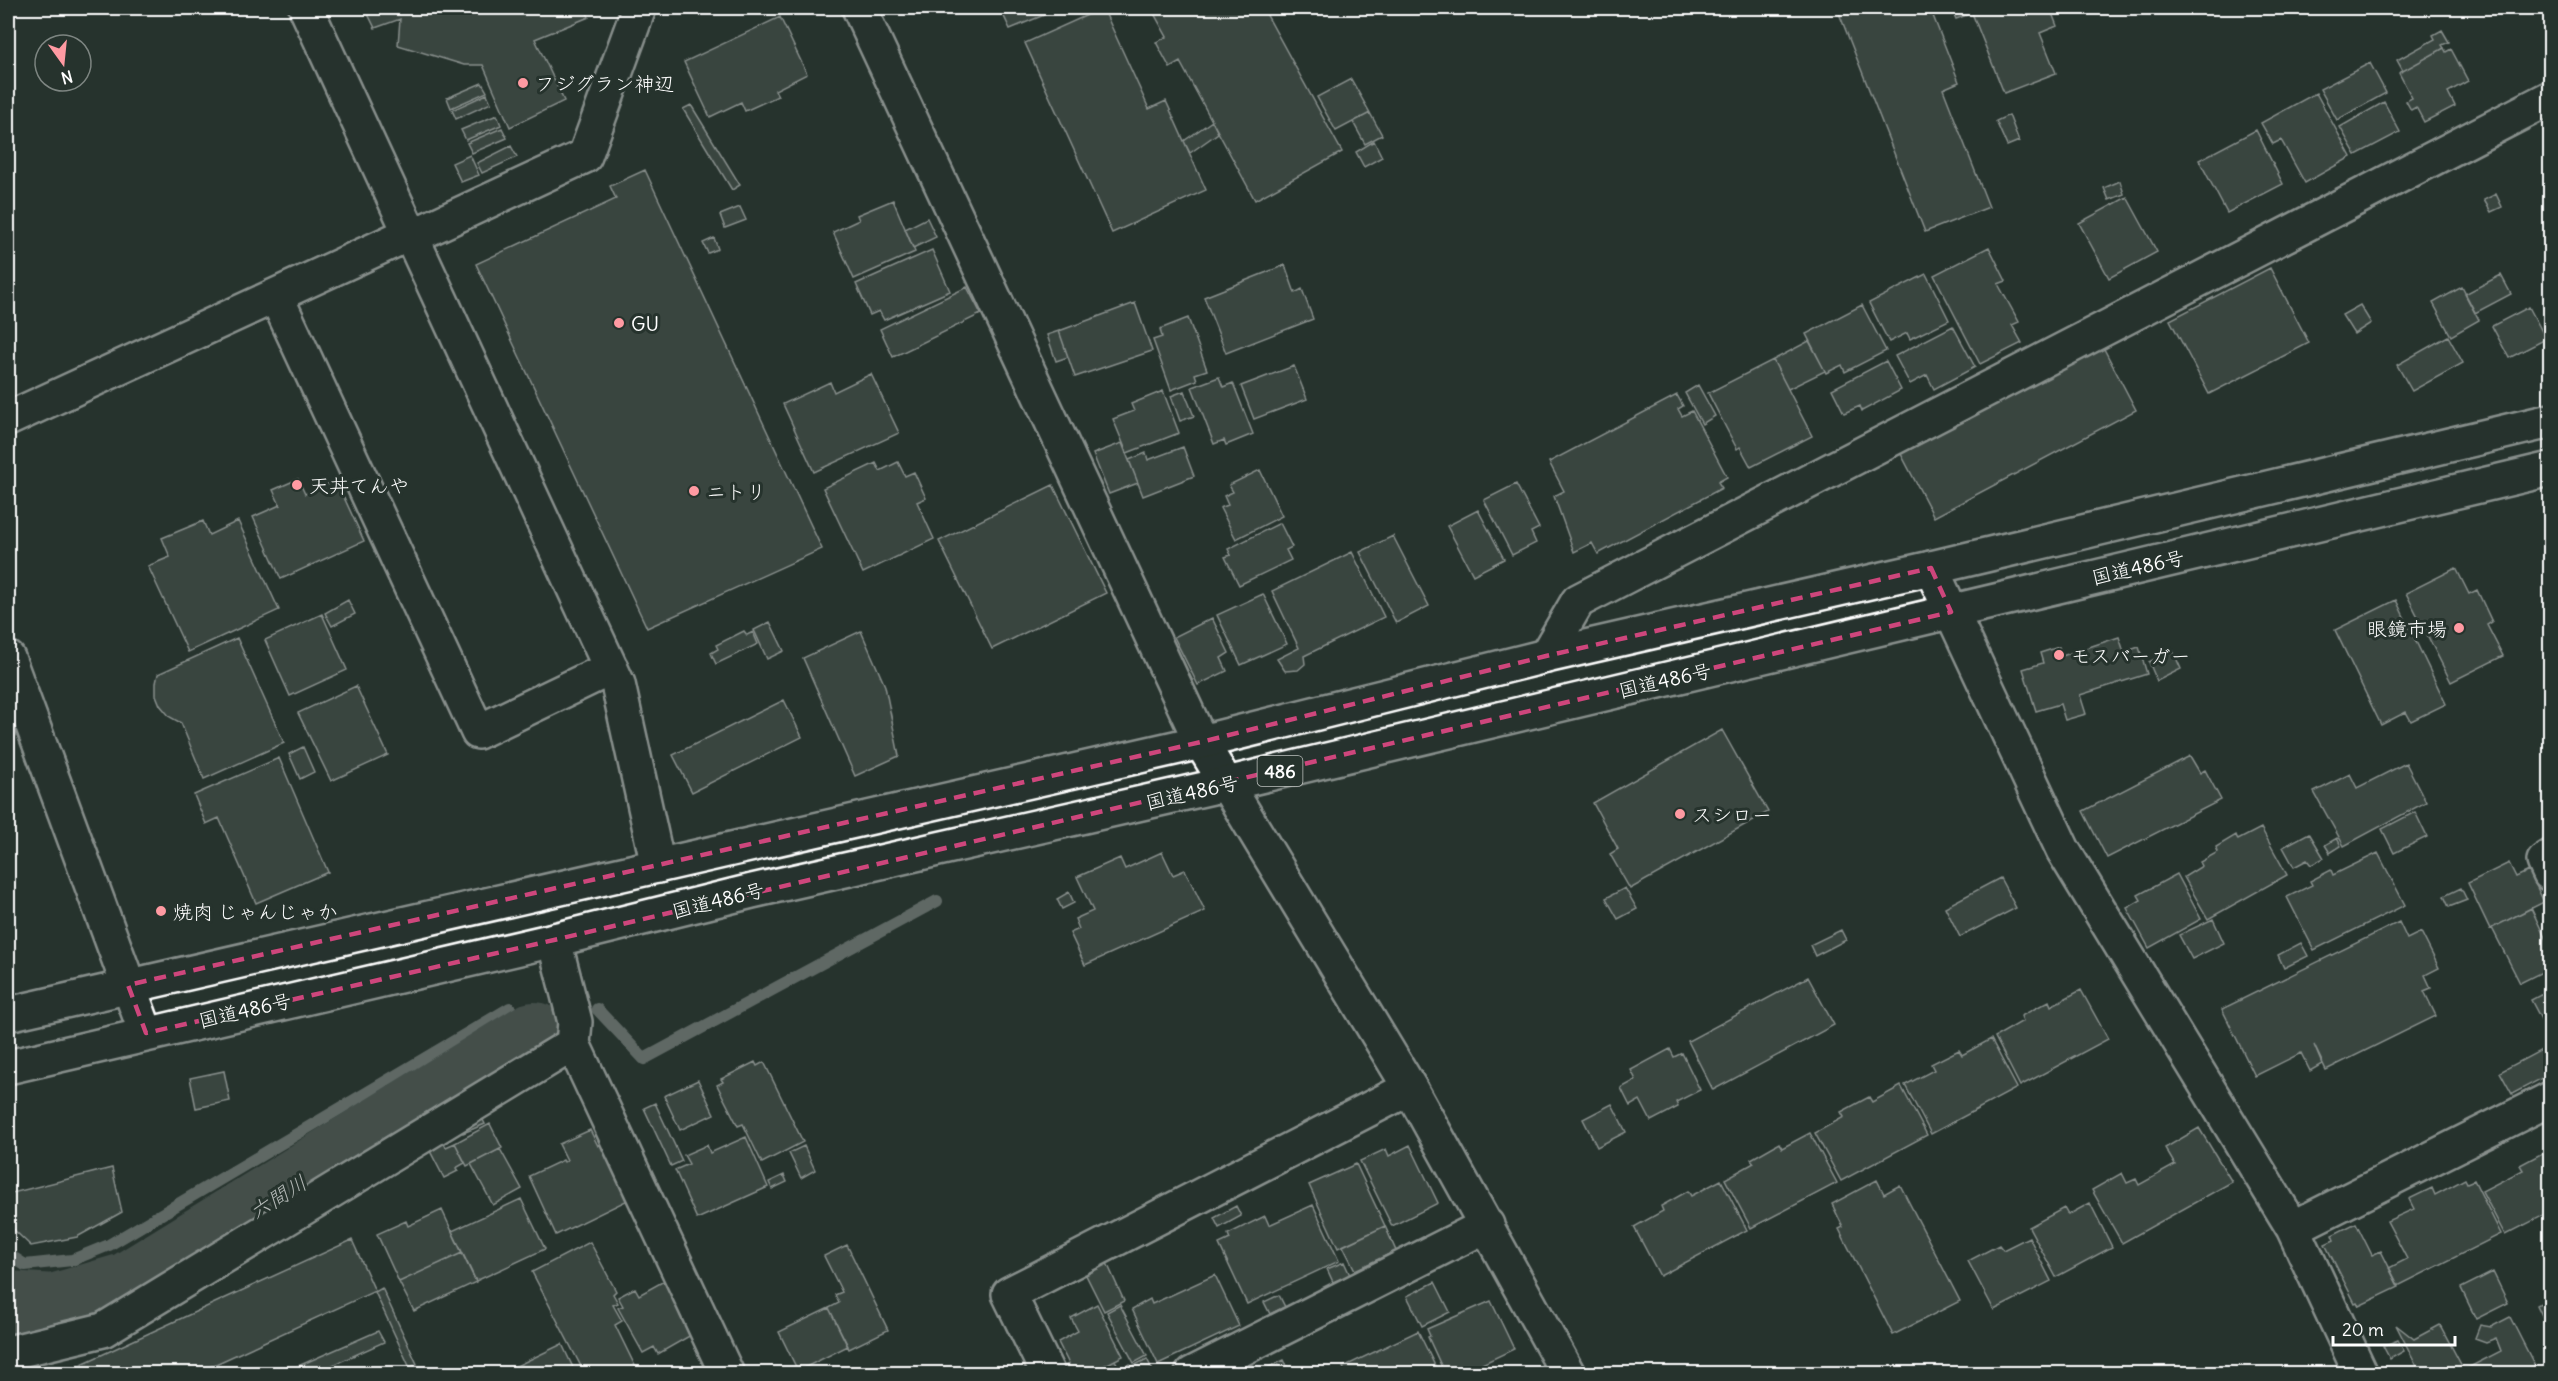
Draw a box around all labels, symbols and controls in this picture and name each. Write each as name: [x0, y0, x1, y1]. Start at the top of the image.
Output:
north arrow: [33, 33, 93, 93]
text: N: [59, 66, 75, 89]
place label: フジグラン神辺: [535, 71, 674, 96]
marker: フジグラン神辺: [516, 76, 530, 90]
place label: GU: [631, 311, 659, 336]
marker: GU: [612, 316, 626, 330]
place label: 天丼てんや: [309, 473, 409, 498]
marker: 天丼てんや: [290, 478, 304, 492]
place label: ニトリ: [706, 479, 766, 504]
marker: ニトリ: [687, 484, 701, 498]
street label: 国道486号: [2089, 544, 2187, 590]
place label: 眼鏡市場: [2367, 616, 2447, 641]
marker: 眼鏡市場: [2452, 621, 2466, 635]
place label: モスバーガー: [2071, 643, 2191, 668]
marker: モスバーガー: [2052, 648, 2066, 662]
street label: 国道486号: [1616, 657, 1714, 703]
road number: 486: [1258, 756, 1302, 786]
street label: 国道486号: [1143, 769, 1241, 815]
place label: スシロー: [1692, 802, 1772, 827]
marker: スシロー: [1673, 807, 1687, 821]
street label: 国道486号: [669, 876, 767, 924]
place label: 焼肉 じゃんじゃか: [173, 899, 338, 924]
marker: 焼肉 じゃんじゃか: [154, 904, 168, 918]
street label: 国道486号: [196, 987, 294, 1033]
water label: 六間川: [244, 1169, 312, 1225]
scale bar: [2333, 1309, 2454, 1347]
text: 20 m: [2342, 1318, 2384, 1341]

